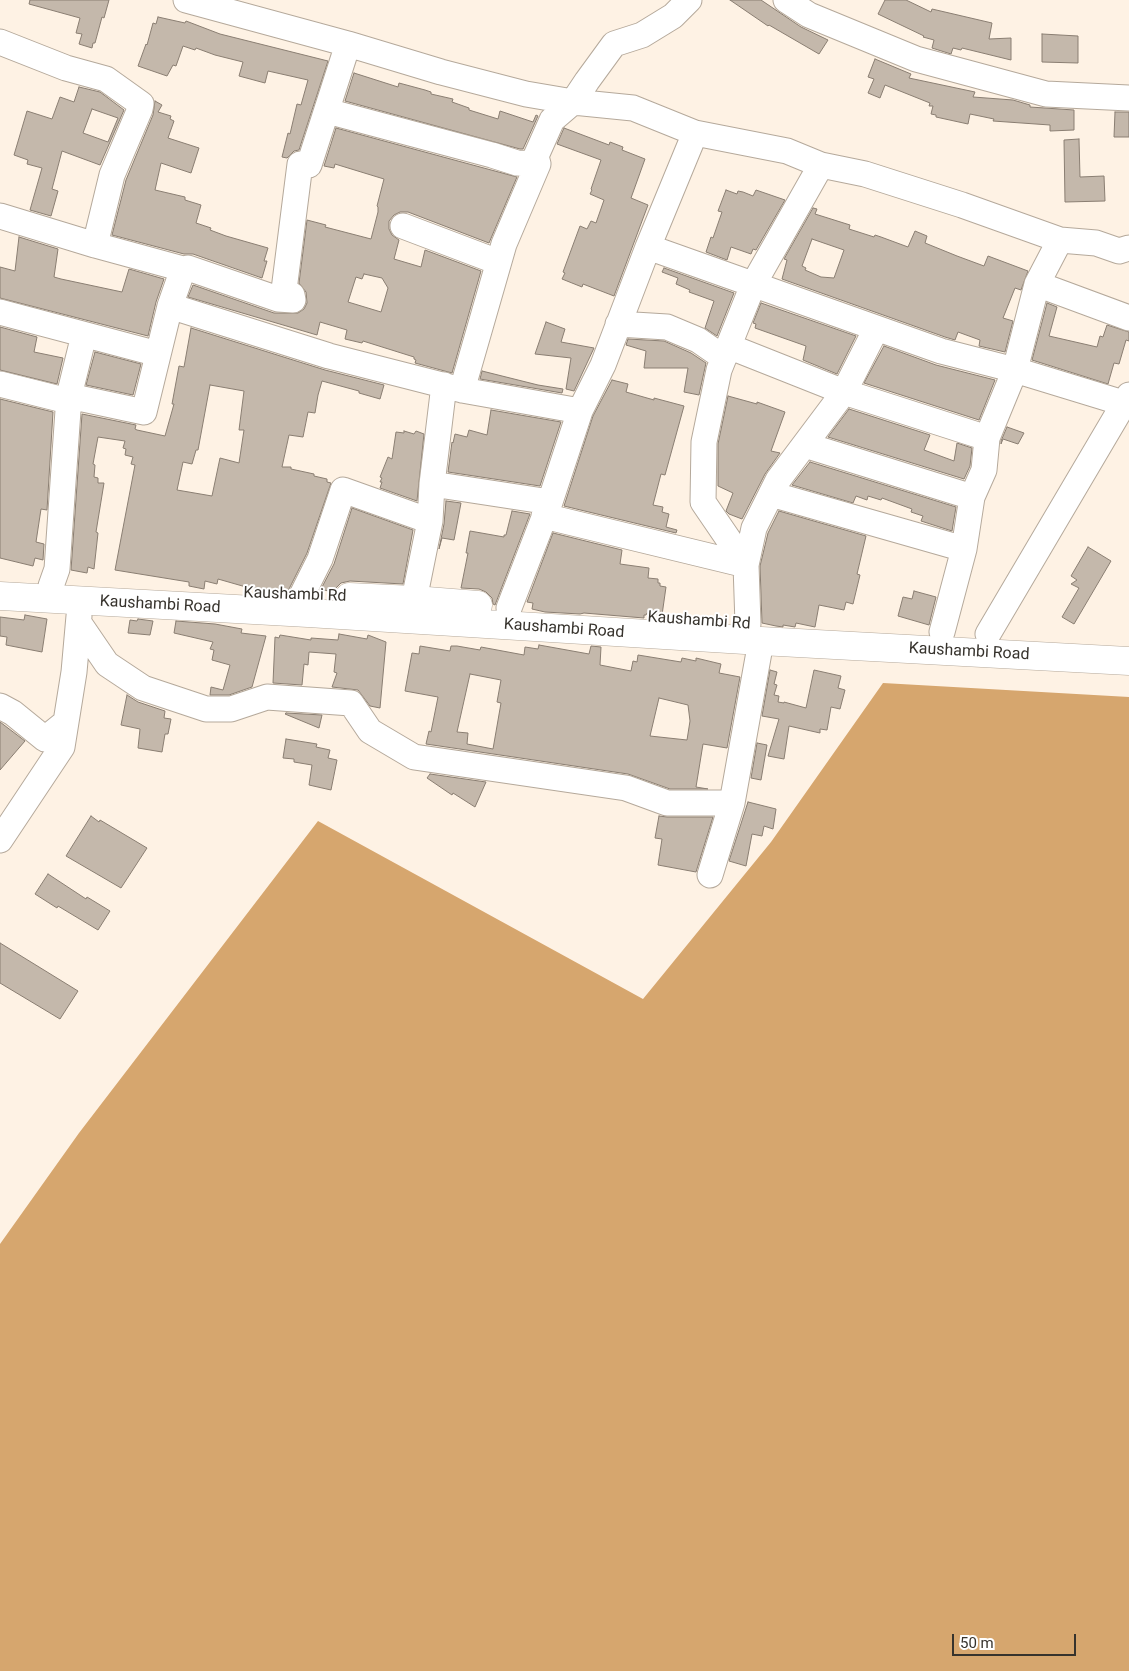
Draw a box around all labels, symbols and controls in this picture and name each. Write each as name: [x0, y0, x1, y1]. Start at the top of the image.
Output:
street label: Kaushambi Rd: [243, 584, 347, 606]
street label: Kaushambi Road: [99, 592, 221, 618]
street label: Kaushambi Rd: [647, 608, 751, 634]
street label: Kaushambi Road: [503, 615, 625, 643]
street label: Kaushambi Road: [908, 639, 1030, 665]
scale bar: [954, 1624, 1078, 1656]
text: 50 m: [960, 1634, 994, 1652]

